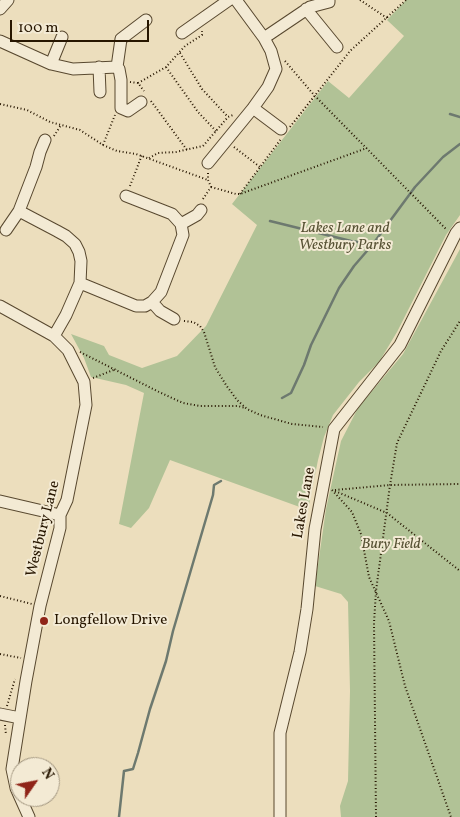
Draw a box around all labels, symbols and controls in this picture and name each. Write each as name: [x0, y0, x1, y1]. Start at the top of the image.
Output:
scale bar: [12, 10, 151, 42]
text: 100 m: [18, 18, 58, 39]
park label: Lakes Lane and Westbury Parks: [299, 220, 391, 255]
street label: Lakes Lane: [290, 466, 320, 540]
street label: Westbury Lane: [23, 479, 65, 579]
park label: Bury Field: [361, 536, 421, 554]
place label: Longfellow Drive: [54, 612, 167, 630]
marker: Longfellow Drive: [38, 615, 50, 627]
north arrow: [10, 757, 60, 807]
text: N: [36, 765, 58, 784]

